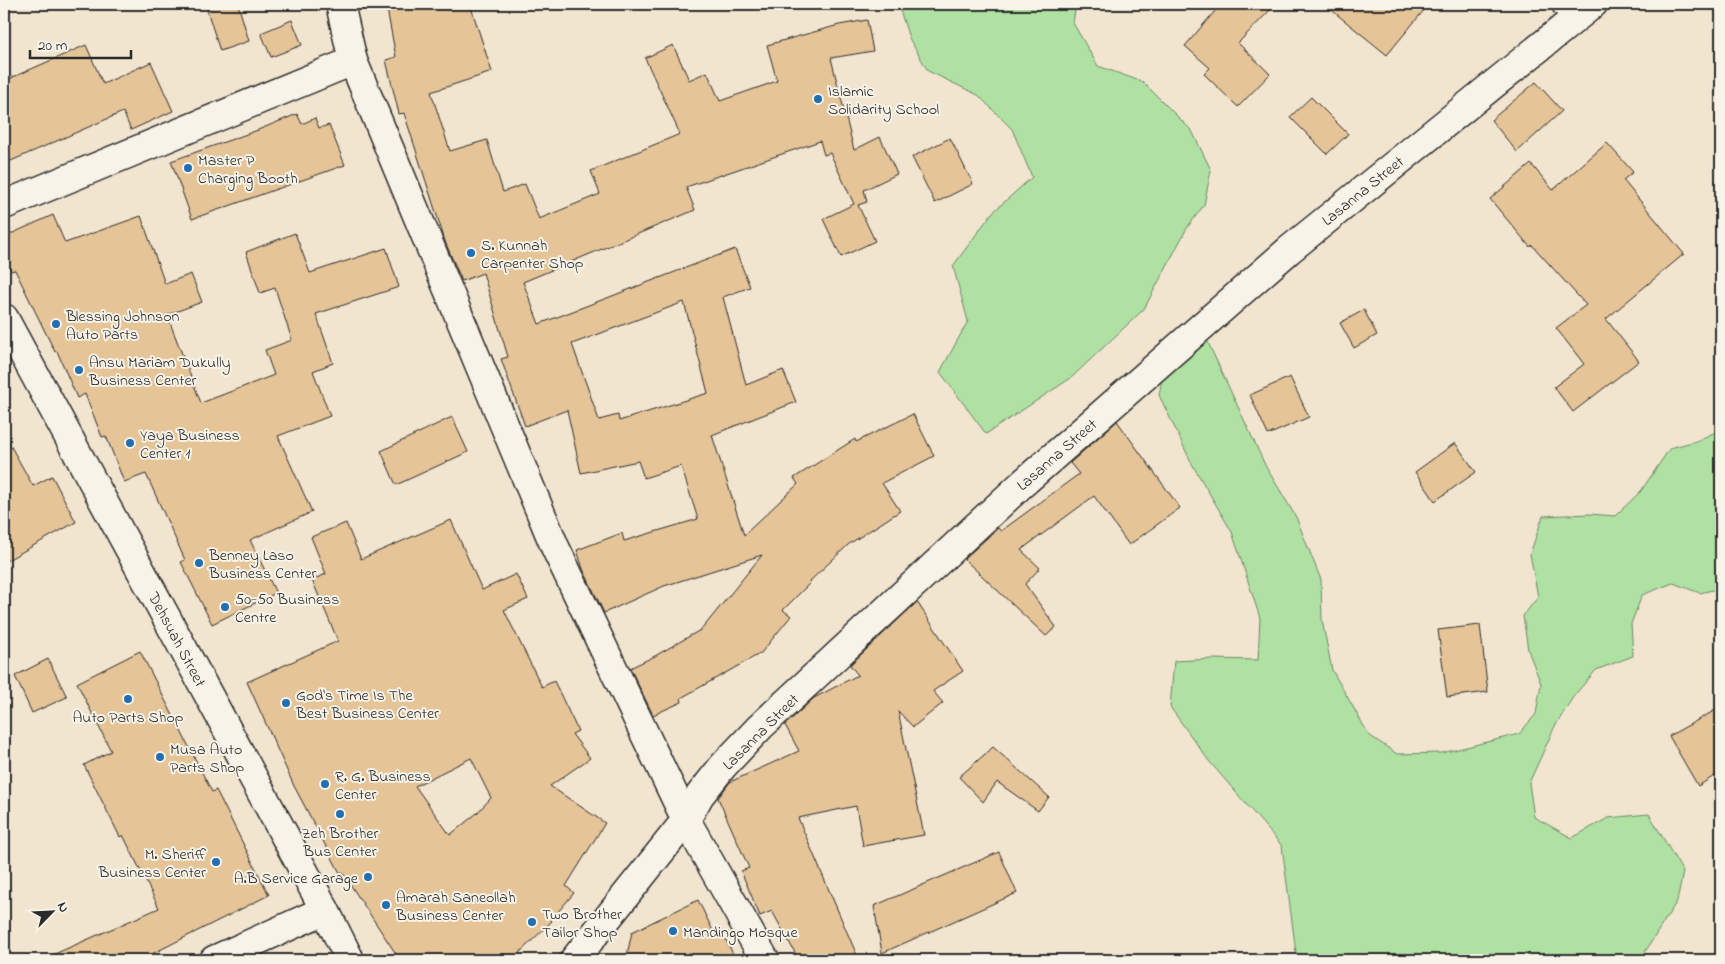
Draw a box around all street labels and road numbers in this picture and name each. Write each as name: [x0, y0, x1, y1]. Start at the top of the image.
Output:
street label: Lasanna Street: [1317, 150, 1410, 232]
street label: Lasanna Street: [1012, 413, 1103, 497]
street label: Dehsuah Street: [141, 587, 212, 692]
street label: Lasanna Street: [718, 688, 806, 776]

